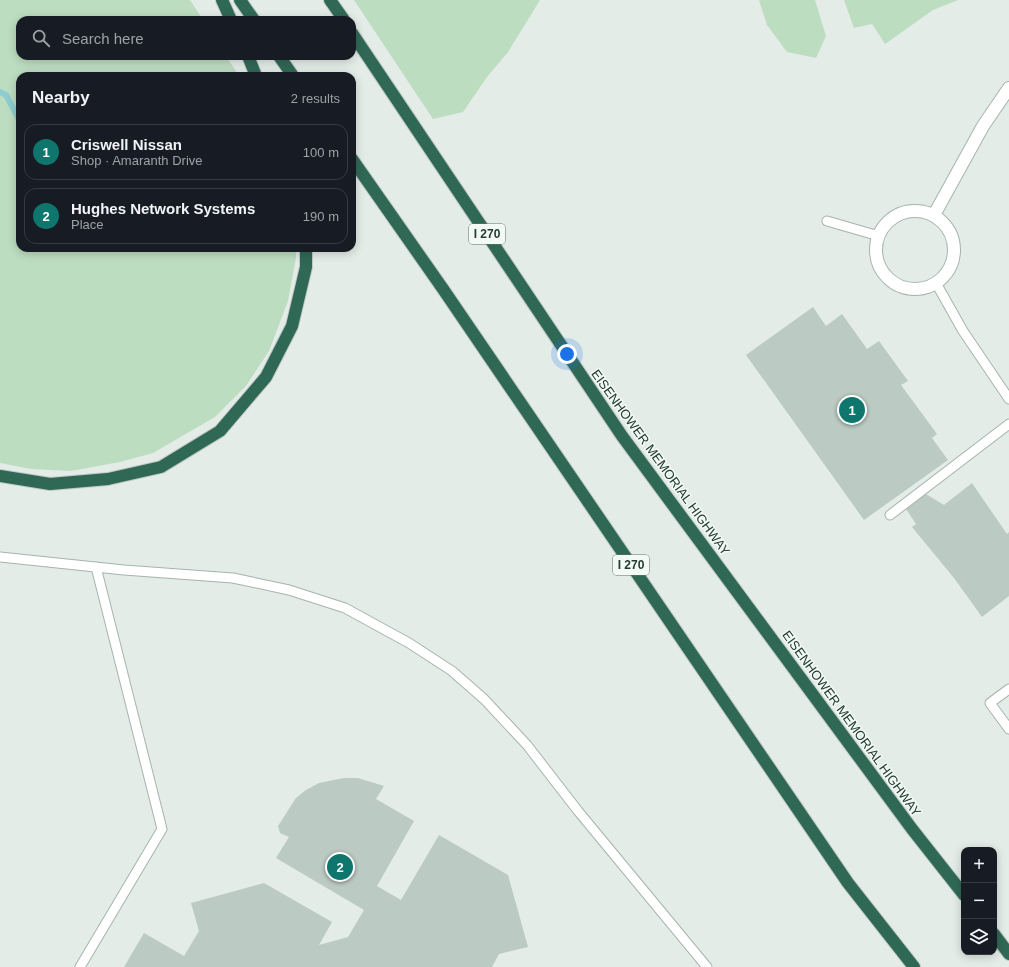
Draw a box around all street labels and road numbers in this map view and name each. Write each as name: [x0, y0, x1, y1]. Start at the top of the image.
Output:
road number: I 270: [469, 224, 505, 244]
street label: EISENHOWER MEMORIAL HIGHWAY: [588, 367, 733, 558]
road number: I 270: [613, 555, 649, 575]
street label: EISENHOWER MEMORIAL HIGHWAY: [779, 628, 924, 819]

